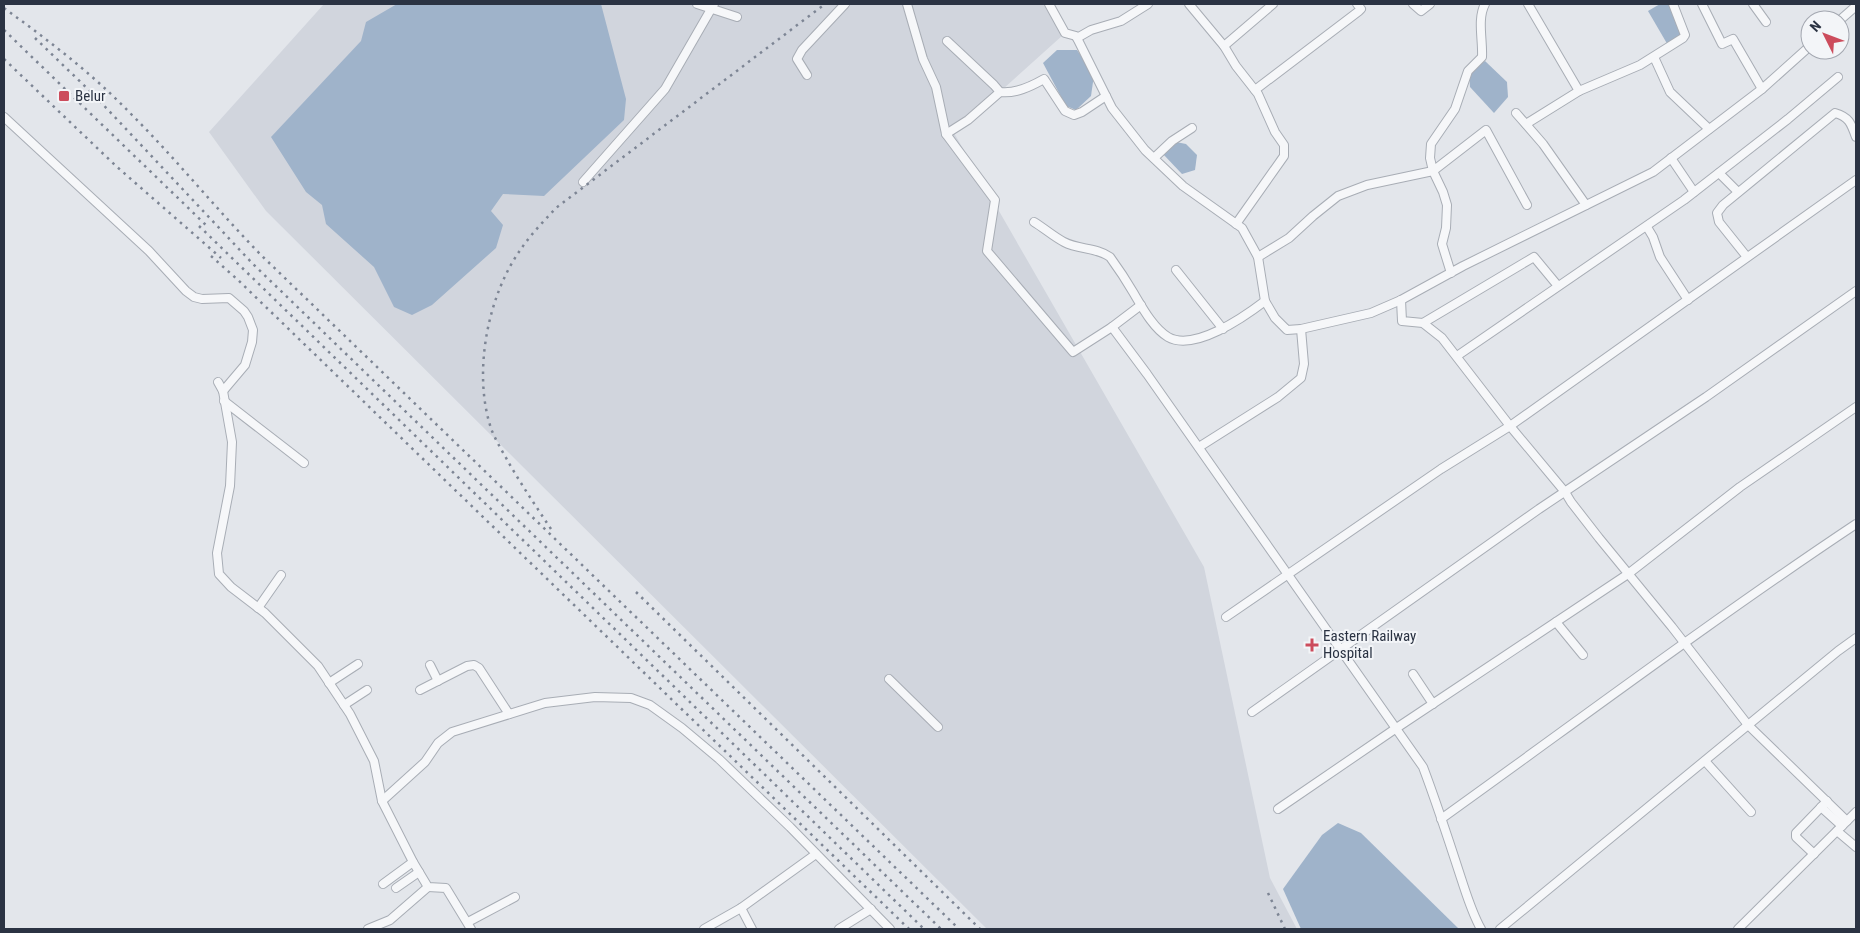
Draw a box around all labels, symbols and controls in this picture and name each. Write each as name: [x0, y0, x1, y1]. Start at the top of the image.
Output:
north arrow: [1800, 10, 1850, 60]
text: N: [1807, 18, 1824, 35]
place label: Belur: [75, 87, 106, 105]
marker: Belur: [57, 89, 71, 103]
place label: Eastern Railway Hospital: [1323, 627, 1416, 662]
marker: Eastern Railway Hospital: [1305, 638, 1319, 652]

